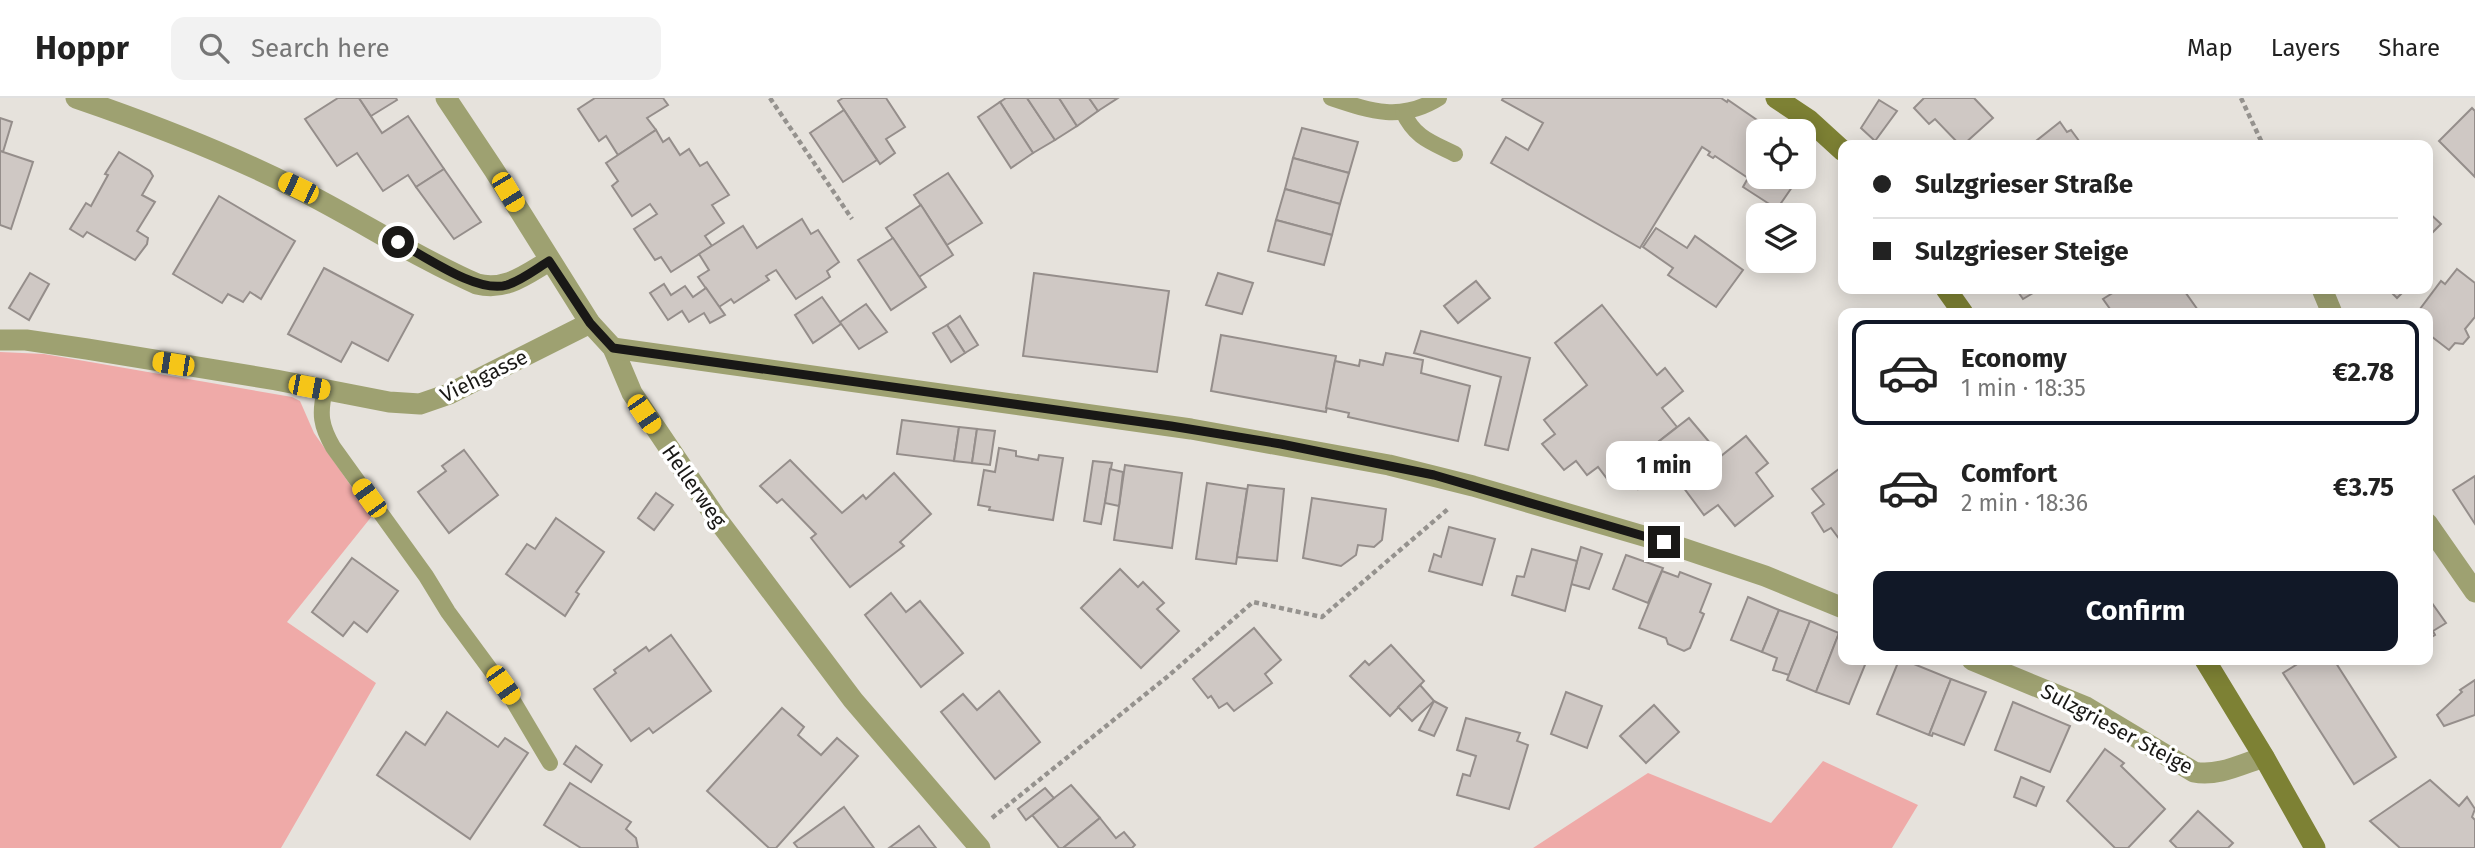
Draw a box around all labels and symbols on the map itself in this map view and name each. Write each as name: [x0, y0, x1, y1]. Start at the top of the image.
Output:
car: [275, 169, 322, 207]
car: [489, 169, 528, 215]
route start: [382, 226, 414, 258]
street label: Viehgasse: [436, 344, 532, 408]
car: [151, 350, 196, 378]
car: [287, 373, 332, 401]
car: [624, 391, 665, 437]
street label: Hellerweg: [656, 440, 732, 532]
callout: 1 min: [1606, 440, 1722, 490]
car: [349, 475, 390, 521]
route end: [1648, 526, 1680, 558]
car: [483, 662, 524, 708]
street label: Sulzgrieser Steige: [2037, 678, 2197, 780]

